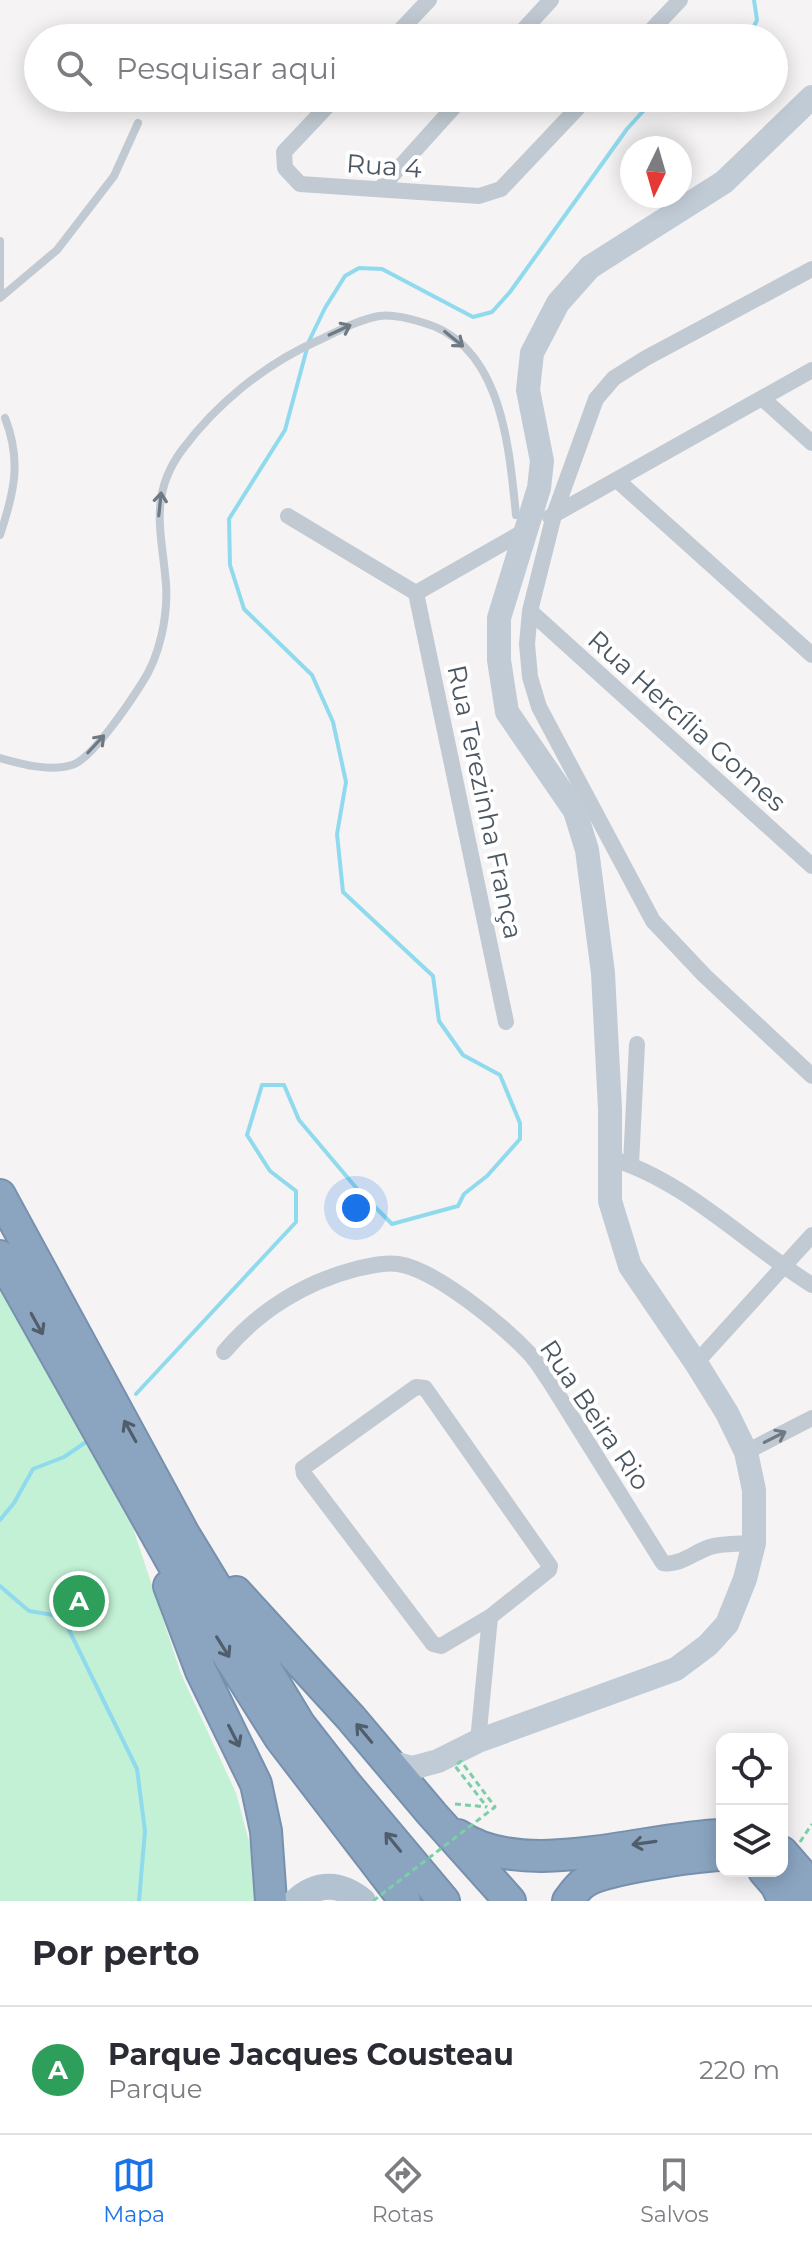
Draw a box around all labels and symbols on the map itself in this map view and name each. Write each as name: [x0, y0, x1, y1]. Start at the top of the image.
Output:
north arrow: [620, 136, 692, 208]
street label: Rua 4: [345, 147, 423, 185]
one-way arrow: [327, 322, 351, 337]
one-way arrow: [443, 330, 464, 348]
one-way arrow: [153, 491, 168, 518]
street label: Rua Hercília Gomes: [581, 624, 793, 818]
street label: Rua Terezinha França: [440, 662, 530, 942]
one-way arrow: [87, 734, 105, 754]
your location: [336, 1188, 376, 1228]
one-way arrow: [30, 1312, 46, 1336]
street label: Rua Beira Rio: [533, 1334, 657, 1496]
one-way arrow: [121, 1420, 137, 1443]
one-way arrow: [763, 1429, 787, 1445]
pin: A: [53, 1571, 105, 1631]
one-way arrow: [215, 1635, 231, 1658]
one-way arrow: [355, 1723, 373, 1744]
one-way arrow: [227, 1724, 243, 1748]
one-way arrow: [384, 1832, 402, 1853]
one-way arrow: [632, 1836, 658, 1851]

